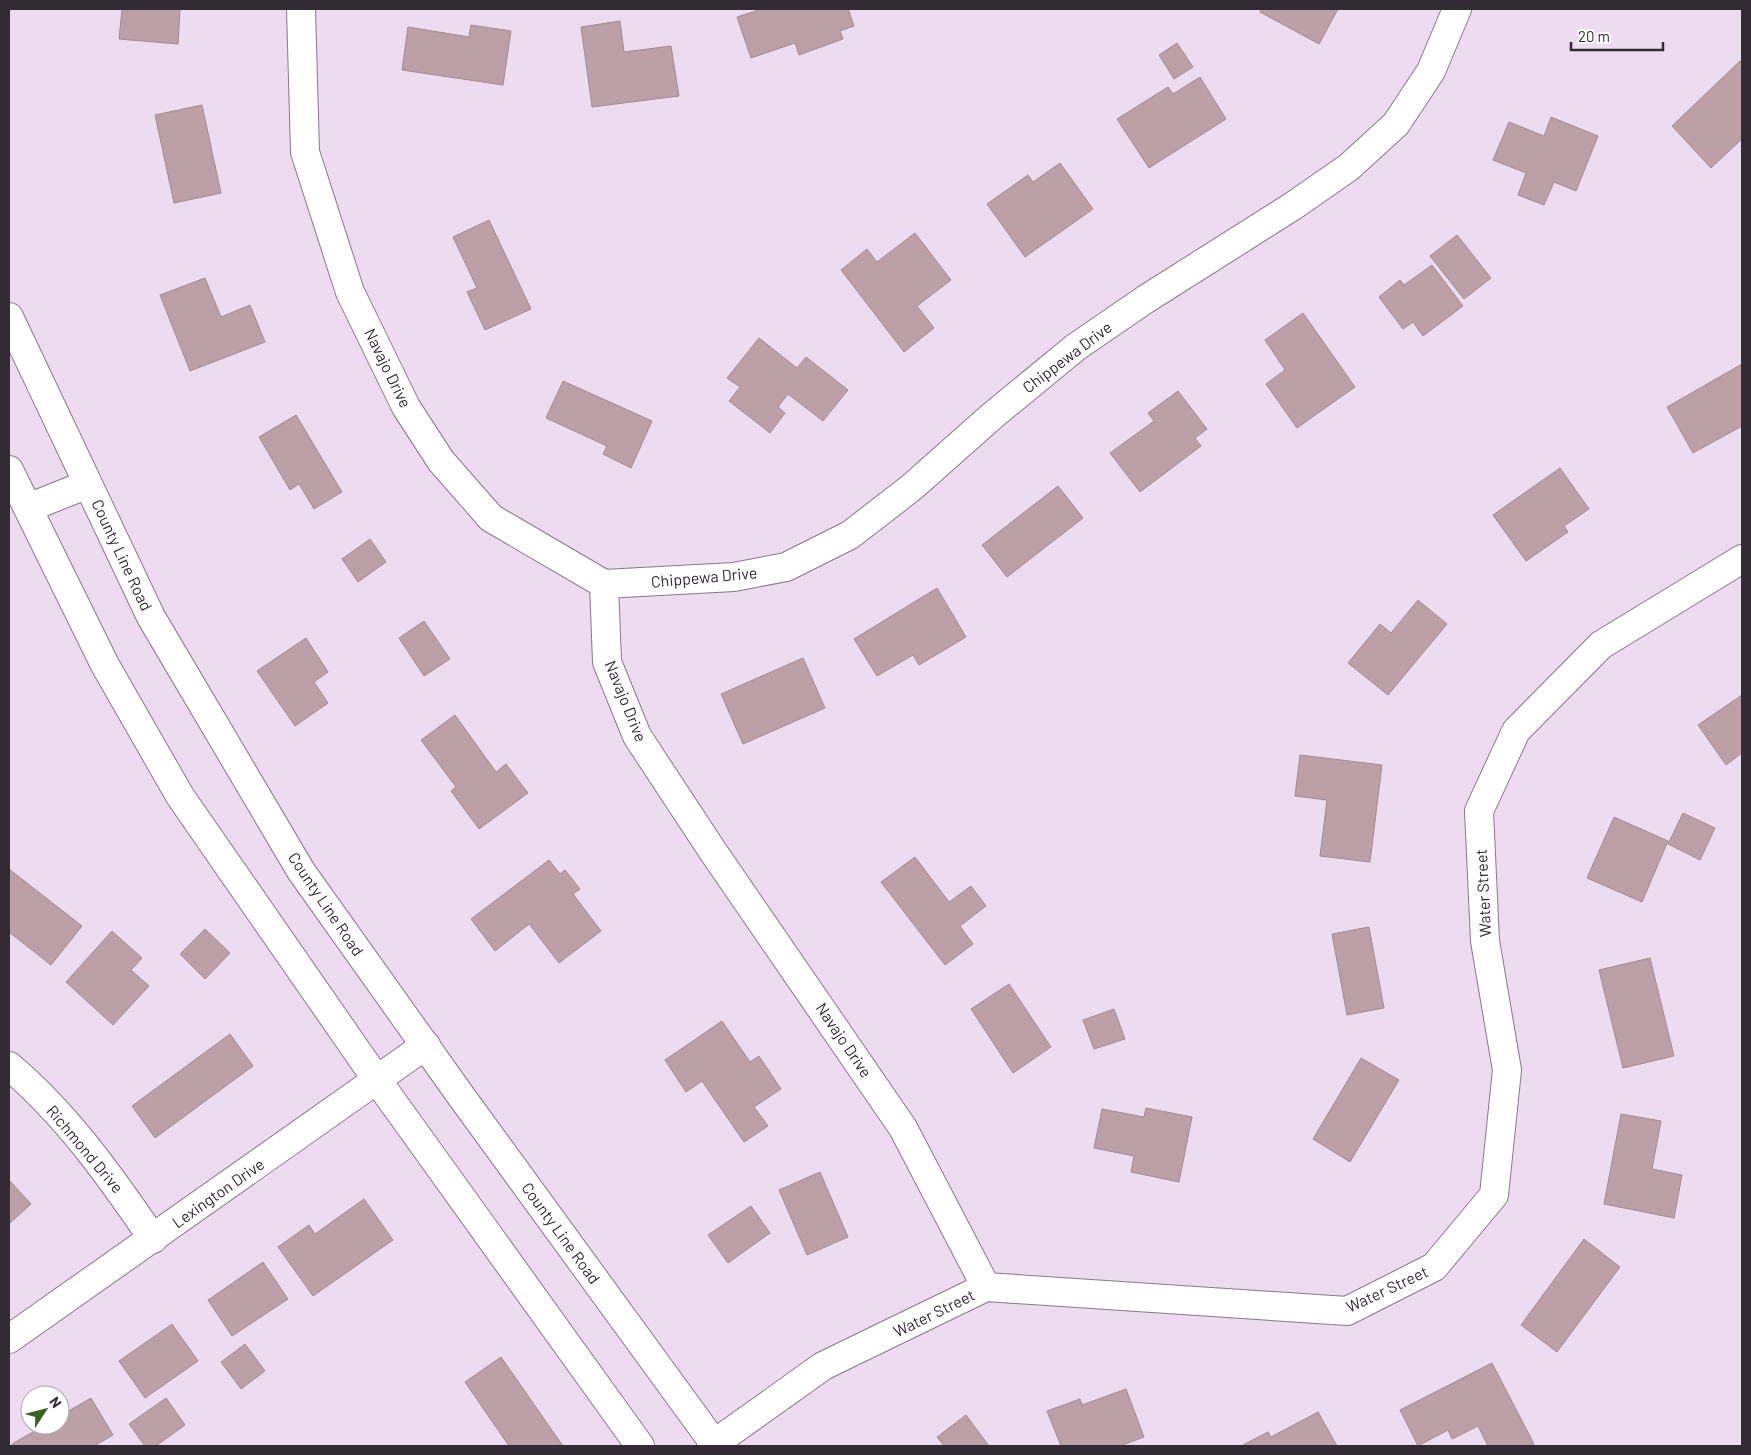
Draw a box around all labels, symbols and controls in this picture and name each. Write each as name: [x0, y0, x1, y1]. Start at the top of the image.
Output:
scale bar: [1571, 20, 1664, 52]
text: 20 m: [1578, 27, 1610, 45]
street label: Chippewa Drive: [1018, 317, 1115, 396]
street label: Navajo Drive: [361, 325, 416, 411]
street label: County Line Road: [88, 496, 157, 614]
street label: Chippewa Drive: [650, 562, 758, 591]
street label: Navajo Drive: [602, 657, 651, 744]
street label: County Line Road: [285, 848, 368, 959]
street label: Water Street: [1471, 848, 1494, 938]
street label: Navajo Drive: [812, 999, 876, 1081]
street label: Richmond Drive: [43, 1101, 128, 1196]
street label: Lexington Drive: [168, 1154, 267, 1231]
street label: County Line Road: [518, 1178, 605, 1287]
street label: Water Street: [1343, 1261, 1431, 1316]
street label: Water Street: [890, 1285, 978, 1340]
north arrow: [20, 1385, 70, 1435]
text: N: [46, 1393, 66, 1411]

